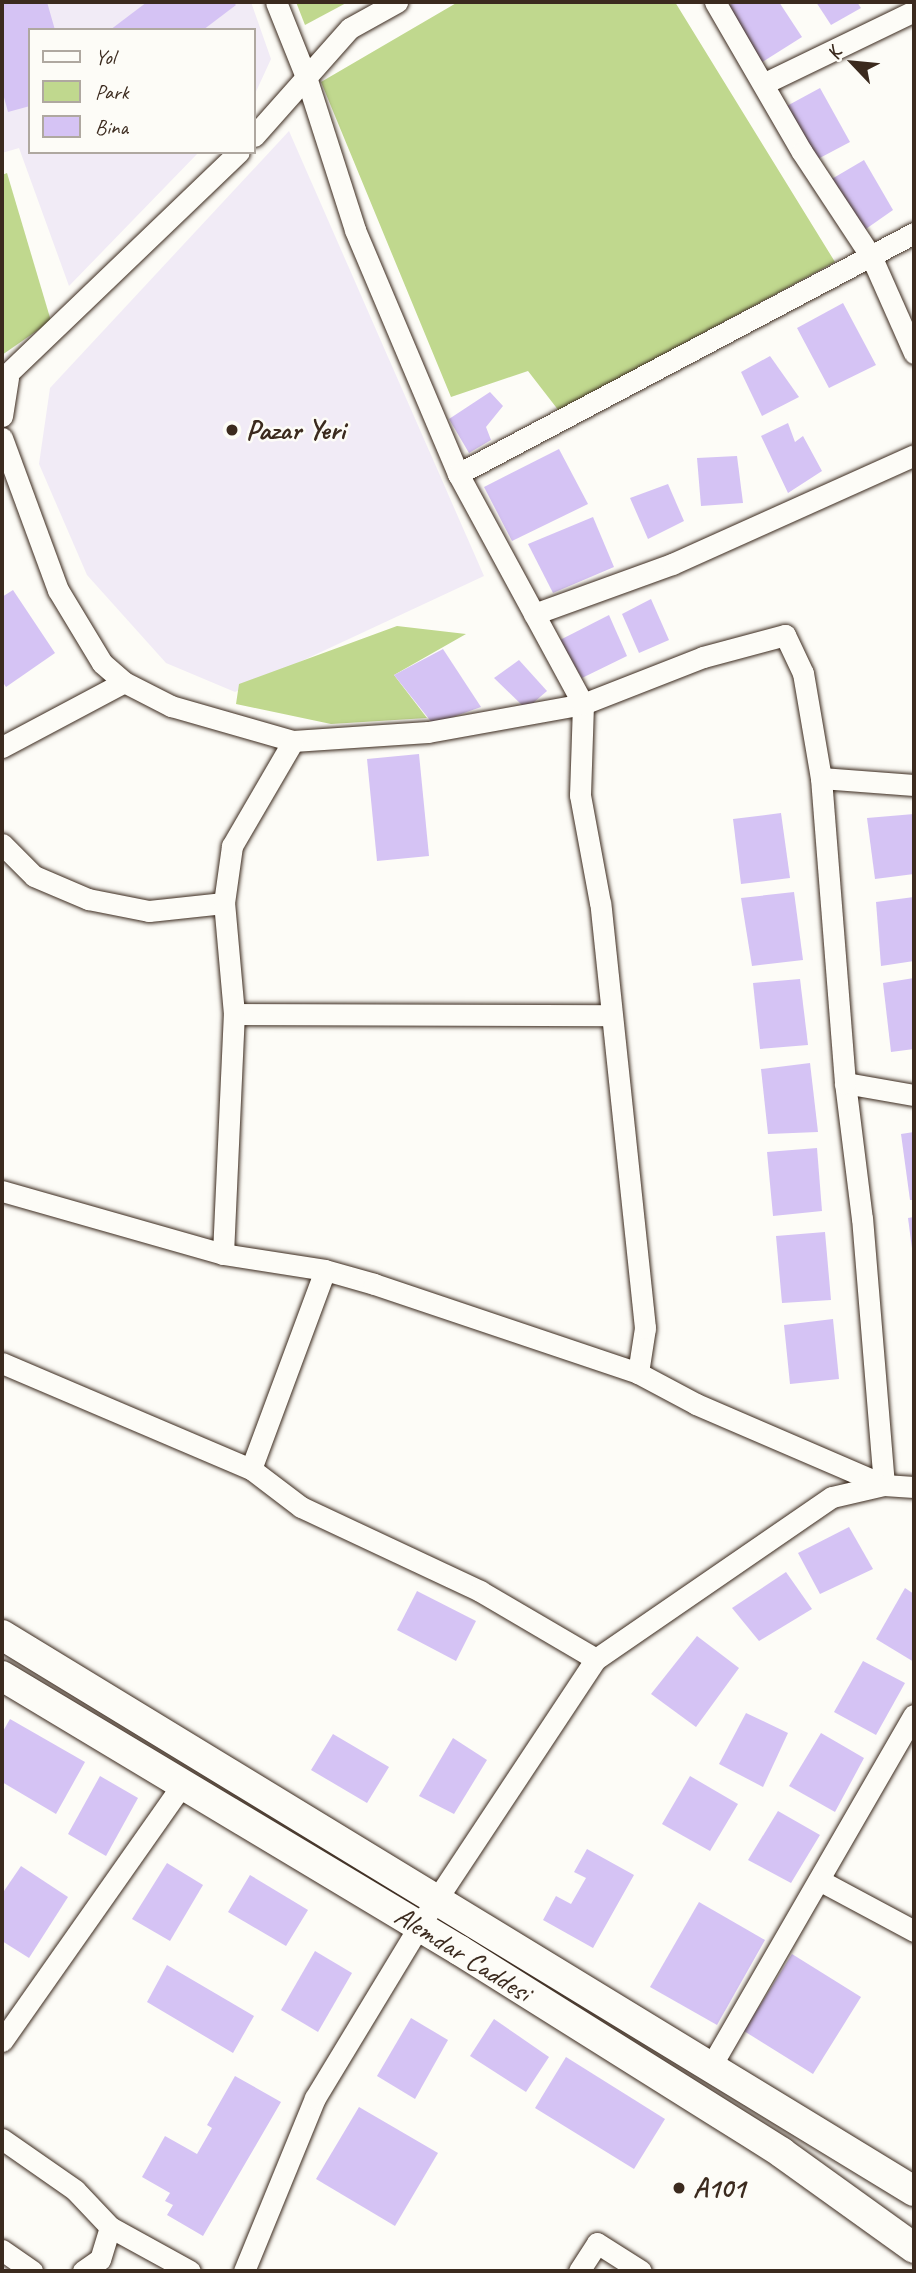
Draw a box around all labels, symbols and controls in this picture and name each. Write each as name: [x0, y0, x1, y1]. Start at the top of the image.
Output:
legend: [28, 28, 256, 154]
north arrow: [818, 28, 888, 98]
text: Yol: [95, 44, 115, 70]
text: K: [821, 44, 847, 63]
text: Park: [95, 79, 128, 105]
text: Bina: [95, 114, 128, 140]
place label: Pazar Yeri: [246, 413, 345, 447]
marker: Pazar Yeri: [224, 422, 240, 438]
street label: Alemdar Caddesi: [388, 1899, 538, 2009]
place label: A101: [693, 2171, 745, 2205]
marker: A101: [671, 2180, 687, 2196]

